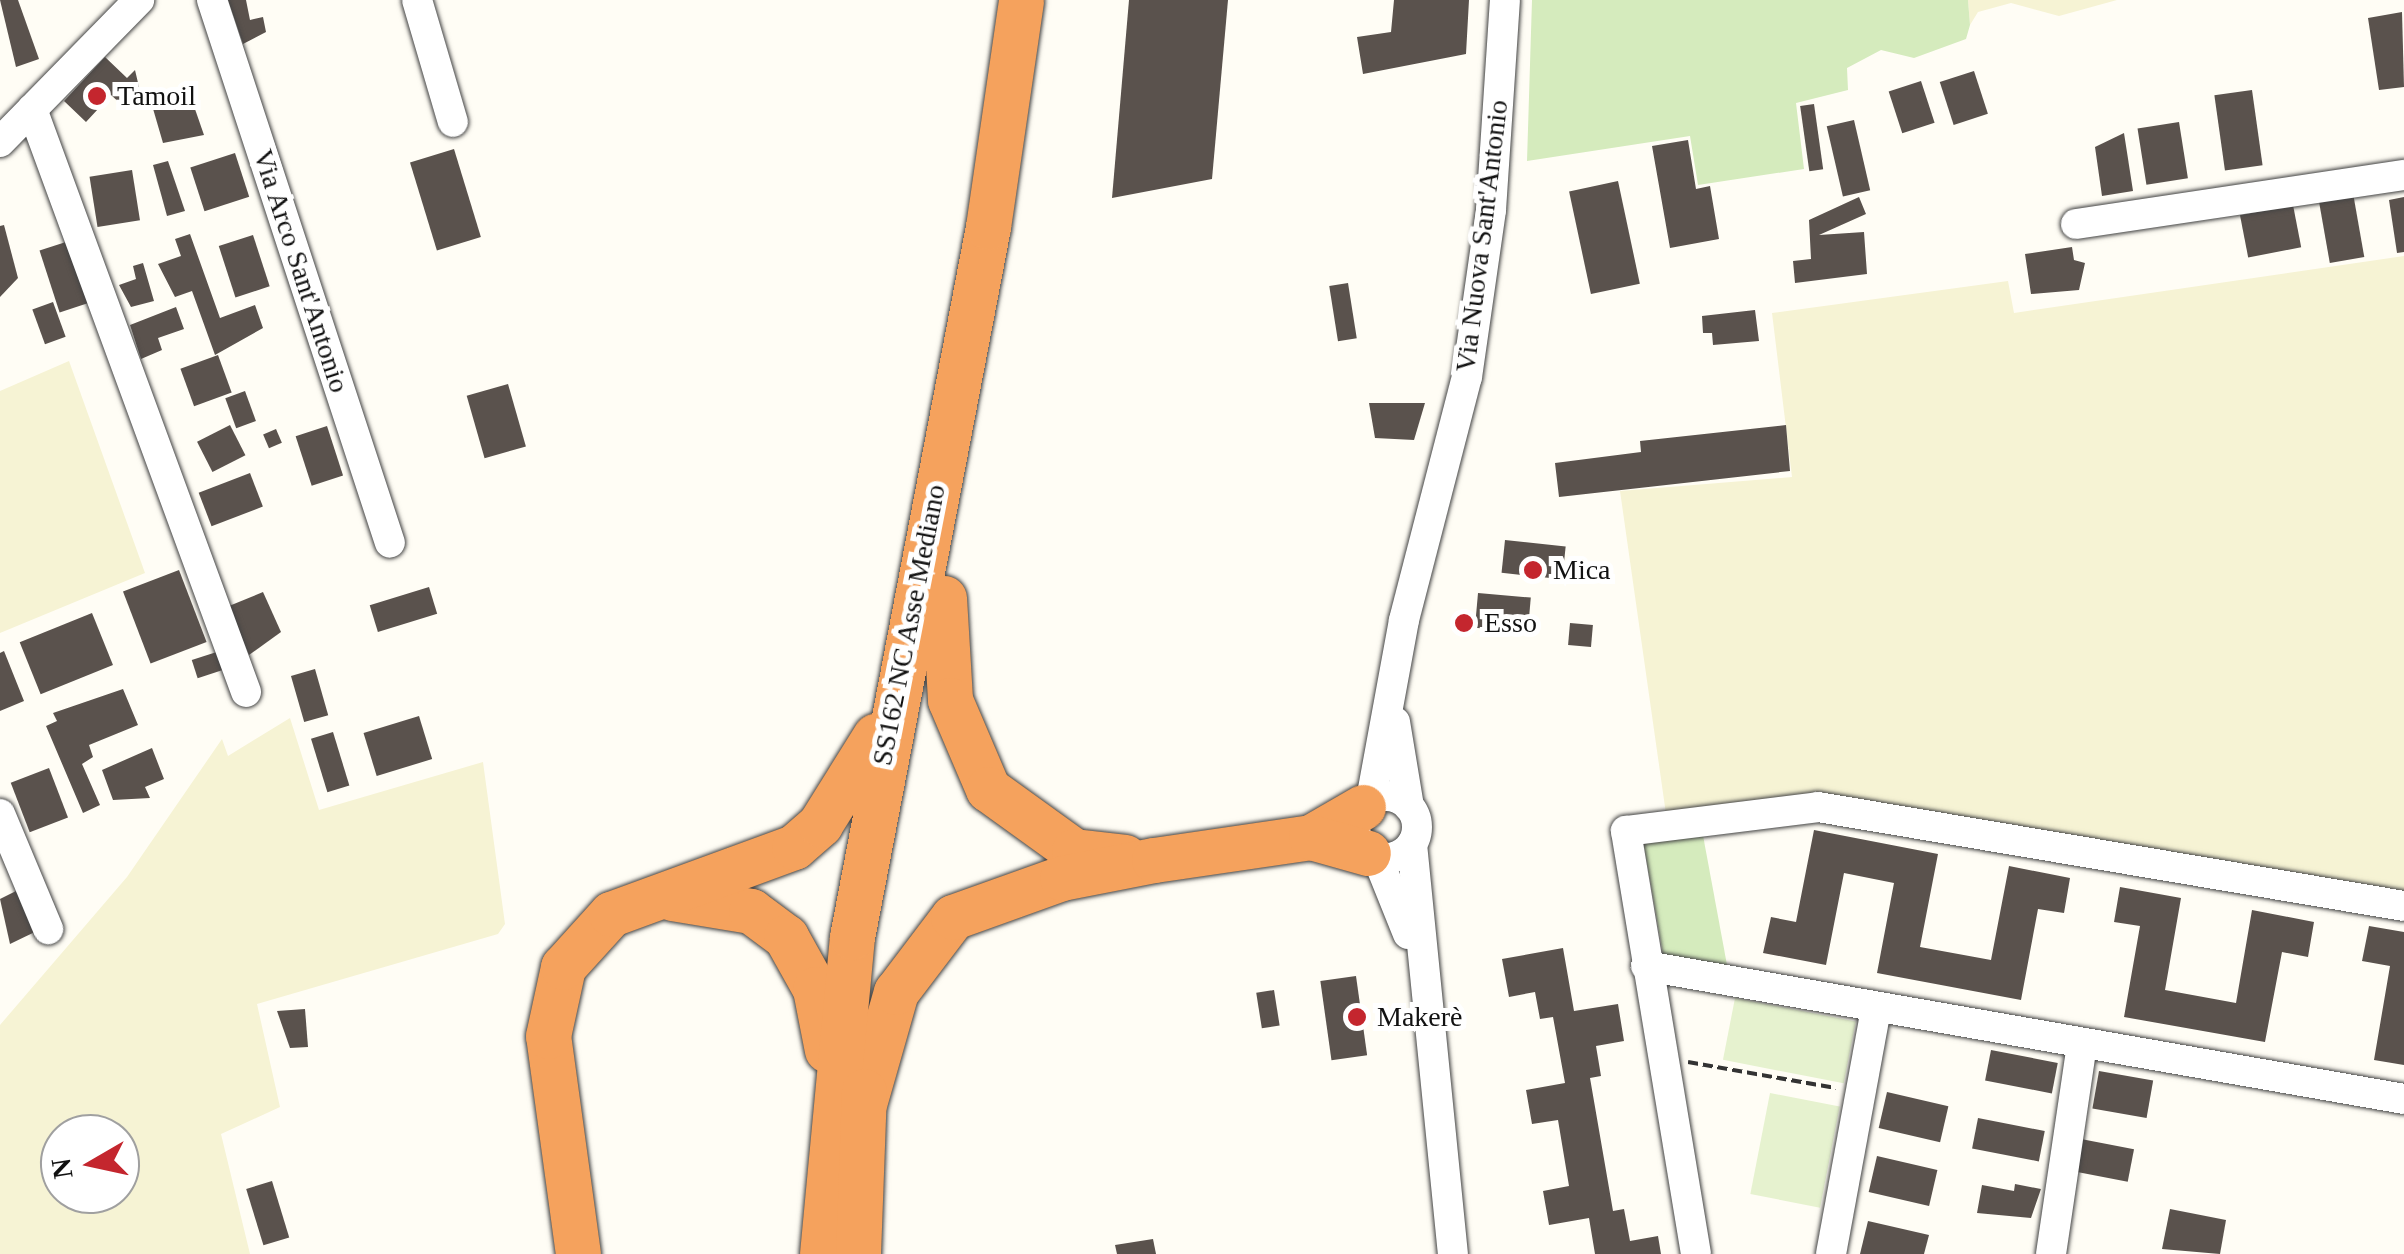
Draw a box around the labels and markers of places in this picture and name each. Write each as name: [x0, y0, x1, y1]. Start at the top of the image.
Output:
place label: Tamoil: [117, 79, 196, 113]
marker: Tamoil: [86, 85, 108, 107]
place label: Mica: [1553, 553, 1611, 587]
marker: Mica: [1522, 559, 1544, 581]
place label: Esso: [1484, 606, 1537, 640]
marker: Esso: [1453, 612, 1475, 634]
place label: Makerè: [1377, 1000, 1463, 1034]
marker: Makerè: [1346, 1006, 1368, 1028]

